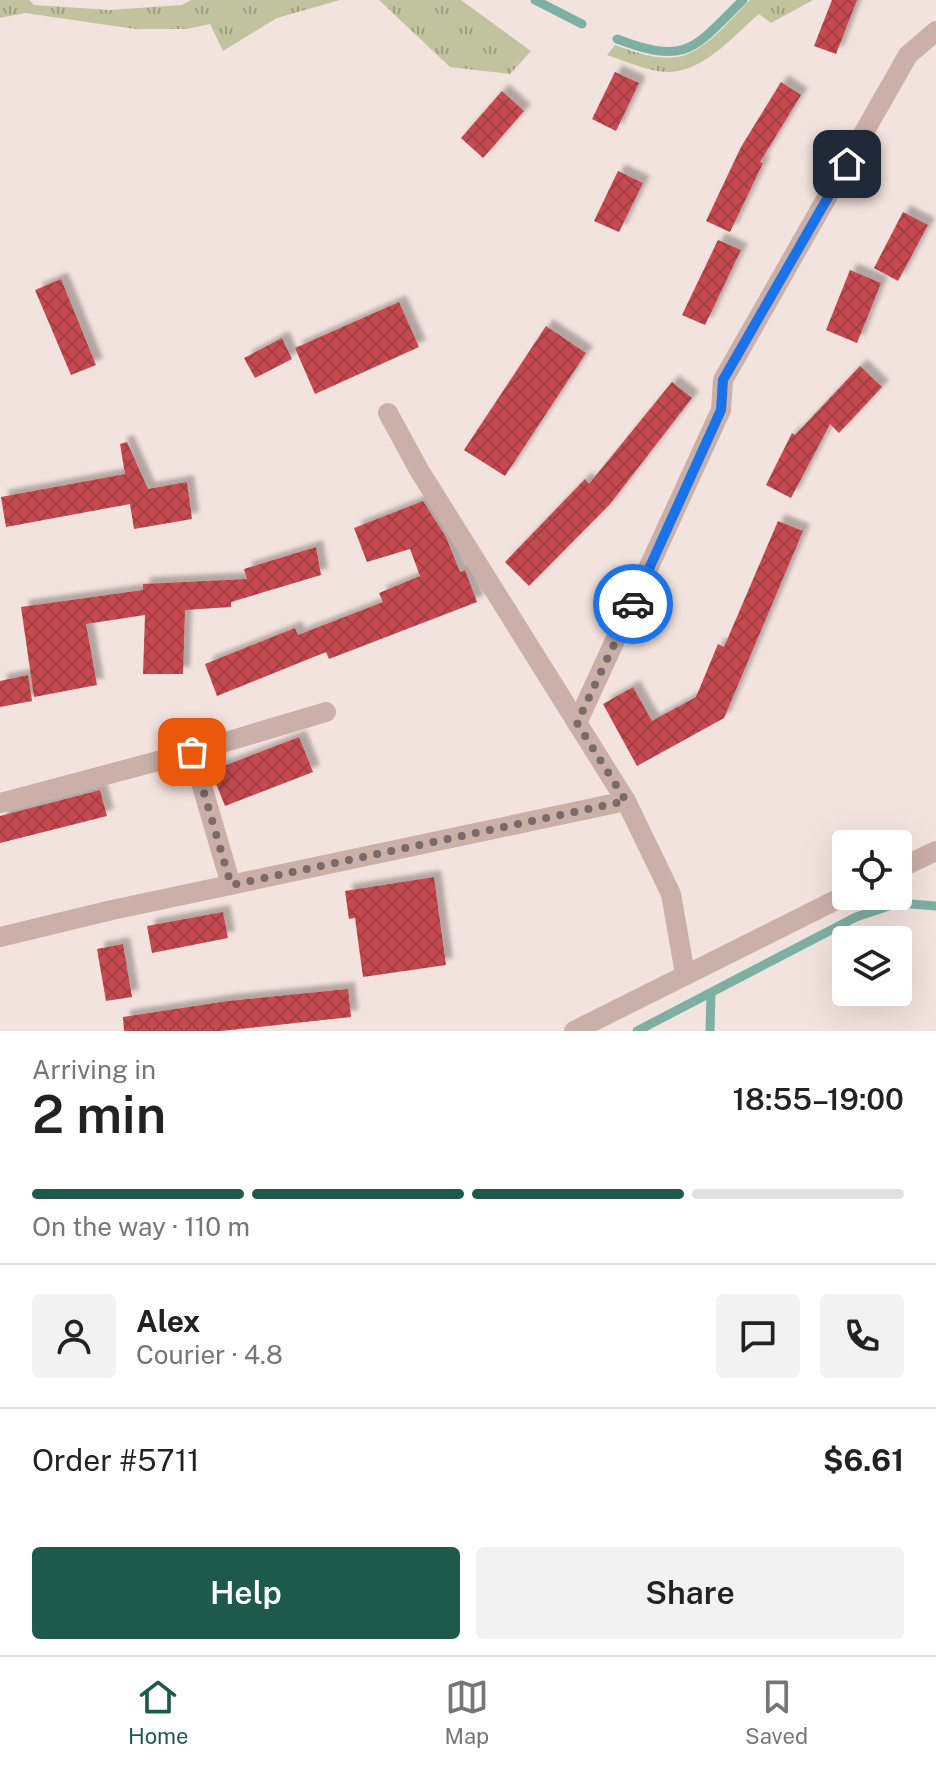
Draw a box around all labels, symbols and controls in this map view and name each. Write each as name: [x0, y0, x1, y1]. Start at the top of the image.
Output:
pin: [813, 130, 881, 198]
icon: home: [825, 142, 869, 186]
courier: [593, 564, 673, 644]
icon: car: [611, 582, 655, 626]
pin: [158, 718, 226, 786]
icon: bag: [170, 730, 214, 774]
map controls: [832, 830, 912, 1006]
button: locate: [832, 830, 912, 910]
button: layers: [832, 926, 912, 1006]
text: Arriving in: [32, 1054, 156, 1085]
text: 18:55–19:00: [733, 1081, 904, 1117]
text: 2 min: [32, 1084, 166, 1145]
text: On the way · 110 m: [32, 1211, 250, 1242]
button: person: [32, 1294, 116, 1378]
button: chat: [716, 1294, 800, 1378]
button: phone: [820, 1294, 904, 1378]
text: Alex: [136, 1303, 200, 1339]
text: Courier · 4.8: [136, 1339, 283, 1370]
text: Order #5711: [32, 1442, 200, 1478]
text: $6.61: [823, 1442, 904, 1478]
button: Help: [32, 1547, 460, 1639]
button: Share: [476, 1547, 904, 1639]
tab: Home: [128, 1675, 189, 1749]
tab: Map: [445, 1675, 489, 1749]
tab: Saved: [745, 1675, 808, 1749]

